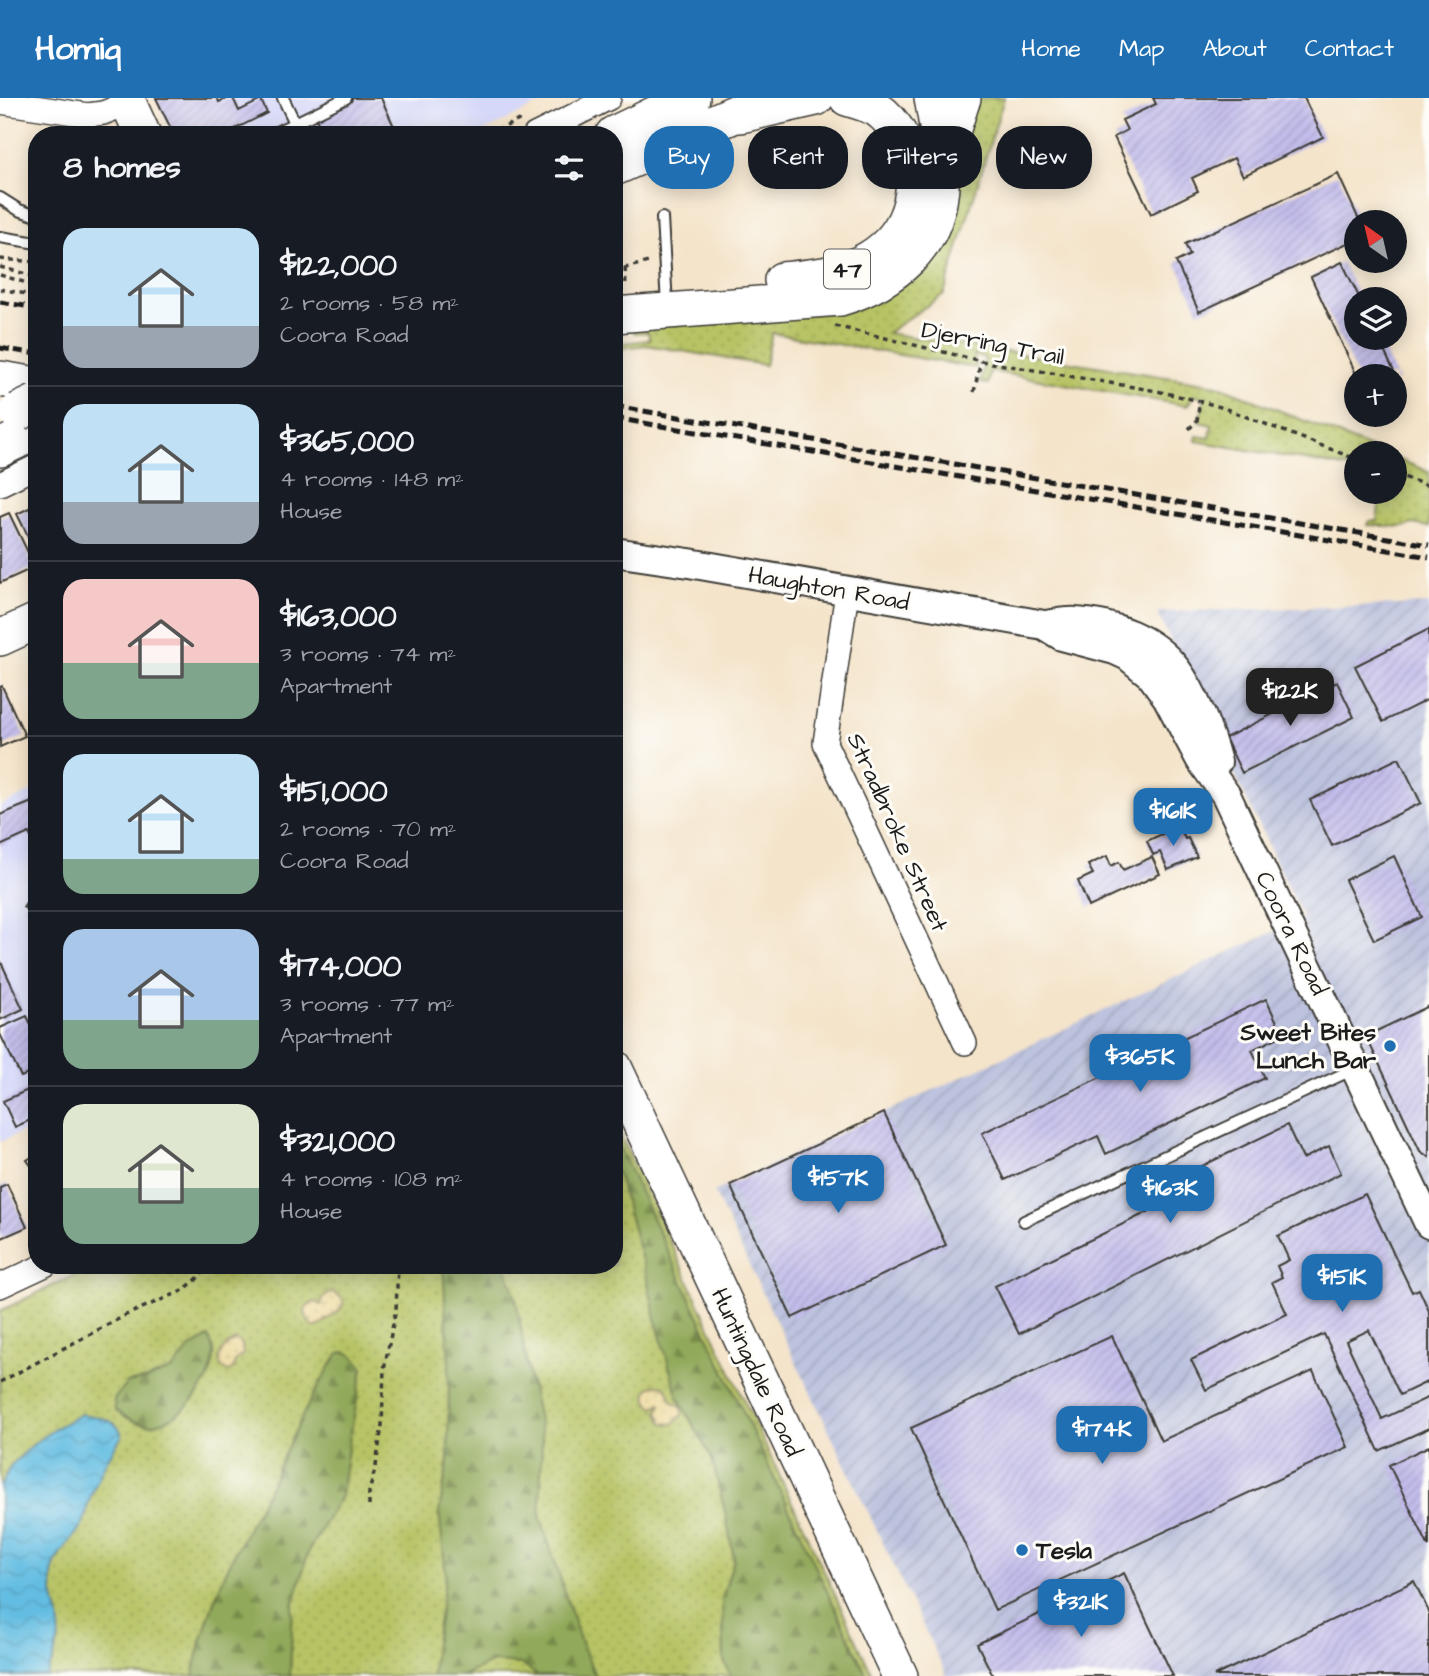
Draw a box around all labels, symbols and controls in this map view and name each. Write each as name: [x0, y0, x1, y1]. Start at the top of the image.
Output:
text: Homiq: [35, 26, 121, 72]
text: Home: [1021, 32, 1081, 66]
text: Map: [1119, 32, 1164, 66]
text: About: [1202, 32, 1267, 66]
text: Contact: [1305, 32, 1394, 66]
chip: Buy: [644, 126, 734, 189]
chip: Rent: [748, 126, 848, 189]
chip: Filters: [862, 126, 982, 189]
chip: New: [996, 126, 1092, 189]
text: 8 homes: [63, 147, 181, 189]
icon: filters: [550, 149, 588, 187]
north arrow: [1344, 210, 1407, 273]
map controls: [1344, 210, 1407, 504]
text: $122,000: [280, 245, 397, 287]
road number: 47: [824, 250, 870, 288]
icon: home: [119, 256, 203, 340]
text: 2 rooms · 58 m²: [280, 287, 459, 319]
button: layers: [1344, 287, 1407, 350]
street label: Djerring Trail: [918, 313, 1067, 375]
text: Coora Road: [280, 319, 409, 351]
button: +: [1344, 364, 1407, 427]
text: $365,000: [280, 421, 414, 463]
icon: home: [119, 432, 203, 516]
button: −: [1344, 441, 1407, 504]
text: 4 rooms · 148 m²: [280, 463, 464, 495]
text: House: [280, 495, 343, 527]
street label: Haughton Road: [745, 558, 912, 621]
text: $163,000: [280, 596, 397, 638]
icon: home: [119, 607, 203, 691]
text: 3 rooms · 74 m²: [280, 638, 456, 670]
pin: $122K: [1241, 668, 1339, 728]
text: Apartment: [280, 670, 392, 702]
text: $122K: [1262, 675, 1318, 707]
street label: Stradbroke Street: [838, 728, 956, 938]
text: $151,000: [280, 771, 388, 813]
icon: home: [119, 782, 203, 866]
pin: $161K: [1124, 788, 1222, 848]
text: $161K: [1149, 795, 1197, 827]
text: 2 rooms · 70 m²: [280, 813, 456, 845]
text: Coora Road: [280, 845, 409, 877]
street label: Coora Road: [1246, 866, 1336, 1001]
text: $174,000: [280, 946, 402, 988]
icon: home: [119, 957, 203, 1041]
text: 3 rooms · 77 m²: [280, 988, 455, 1020]
place label: Sweet Bites Lunch Bar: [1239, 1016, 1377, 1078]
text: Apartment: [280, 1020, 392, 1052]
pin: $365K: [1091, 1034, 1189, 1094]
marker: Sweet Bites Lunch Bar: [1382, 1038, 1398, 1054]
text: $365K: [1105, 1041, 1175, 1073]
text: $321,000: [280, 1121, 395, 1163]
icon: home: [119, 1132, 203, 1216]
pin: $157K: [789, 1156, 887, 1215]
text: $157K: [808, 1162, 868, 1194]
text: 4 rooms · 108 m²: [280, 1163, 463, 1195]
pin: $163K: [1121, 1166, 1219, 1225]
text: $163K: [1142, 1172, 1198, 1204]
text: House: [280, 1195, 343, 1227]
pin: $151K: [1293, 1254, 1391, 1314]
text: $151K: [1318, 1261, 1366, 1293]
street label: Huntingdale Road: [701, 1283, 810, 1463]
pin: $174K: [1053, 1406, 1151, 1466]
text: $174K: [1072, 1413, 1132, 1445]
place label: Tesla: [1035, 1534, 1093, 1568]
marker: Tesla: [1014, 1542, 1030, 1558]
pin: $321K: [1032, 1580, 1130, 1639]
text: $321K: [1054, 1586, 1108, 1618]

